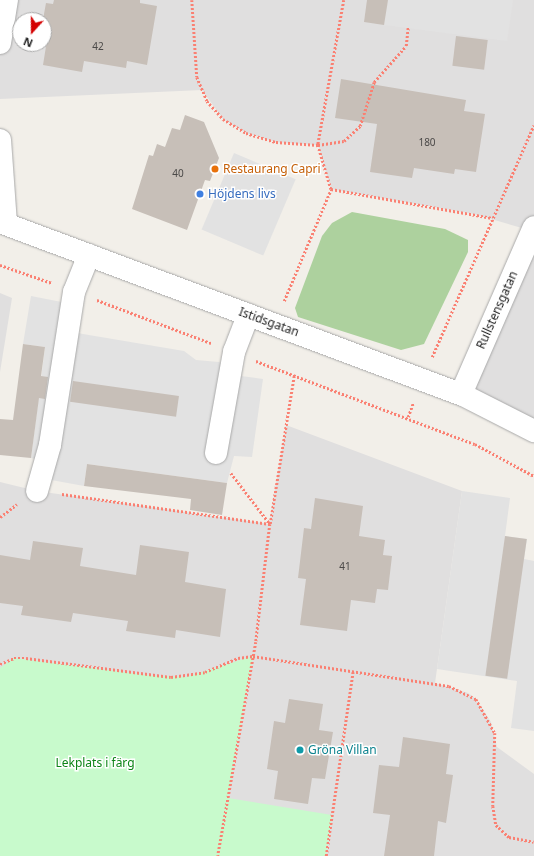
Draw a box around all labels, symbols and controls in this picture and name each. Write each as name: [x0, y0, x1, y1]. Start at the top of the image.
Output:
north arrow: [12, 12, 52, 52]
text: N: [21, 34, 35, 51]
house number: 42: [92, 41, 104, 53]
house number: 180: [418, 137, 436, 149]
place label: Restaurang Capri: [223, 162, 321, 176]
marker: Restaurang Capri: [210, 164, 220, 174]
house number: 40: [172, 168, 184, 180]
place label: Höjdens livs: [208, 187, 276, 201]
marker: Höjdens livs: [195, 189, 205, 199]
street label: Rullstensgatan: [473, 269, 521, 351]
street label: Istidsgatan: [237, 304, 301, 340]
house number: 41: [339, 561, 351, 573]
place label: Gröna Villan: [308, 743, 377, 757]
marker: Gröna Villan: [295, 745, 305, 755]
park label: Lekplats i färg: [55, 756, 135, 770]

